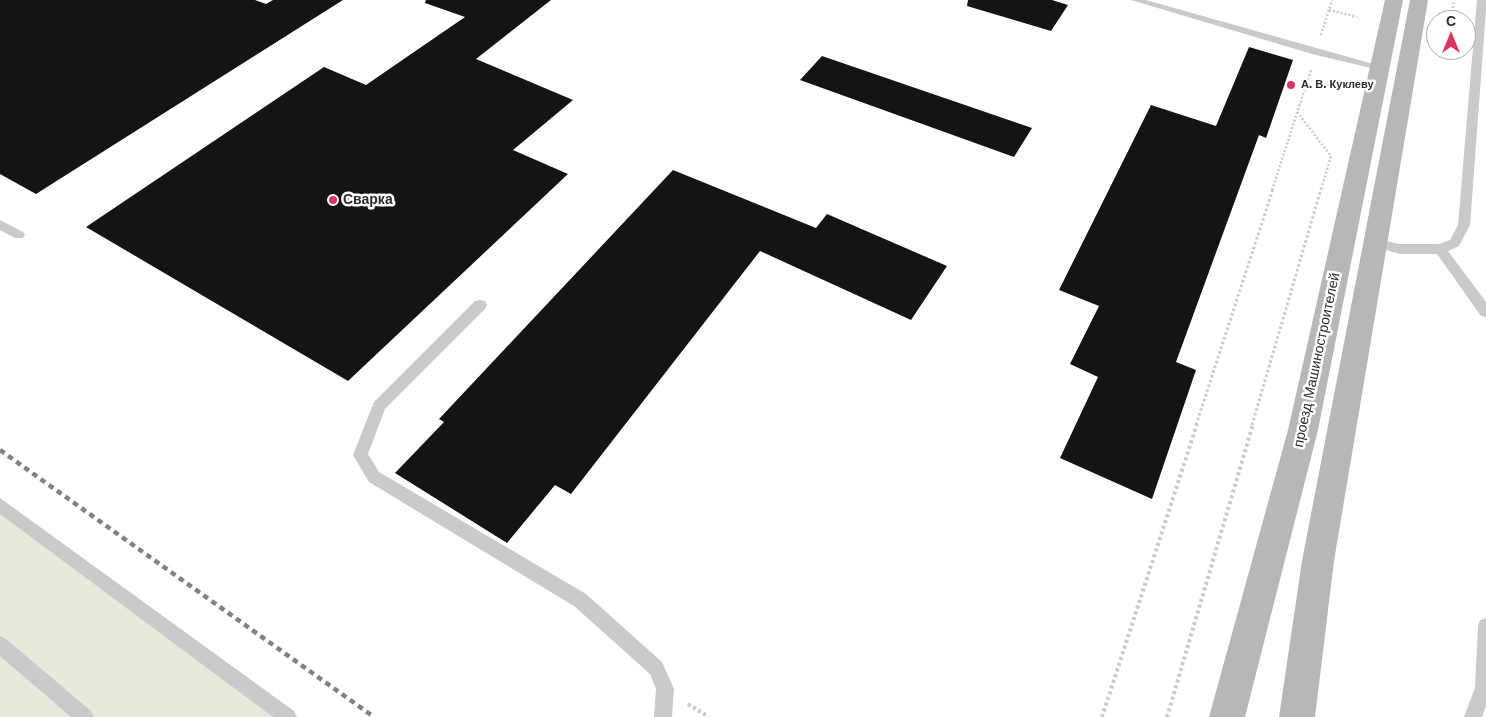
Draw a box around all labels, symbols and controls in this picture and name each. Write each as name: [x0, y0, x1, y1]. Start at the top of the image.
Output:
north arrow: [1426, 10, 1476, 60]
text: С: [1446, 13, 1456, 29]
place label: А. В. Куклеву: [1301, 78, 1374, 92]
marker: А. В. Куклеву: [1285, 79, 1297, 91]
place label: Сварка: [343, 192, 393, 208]
marker: Сварка: [327, 194, 339, 206]
street label: проезд Машиностроителей: [1290, 271, 1344, 449]

